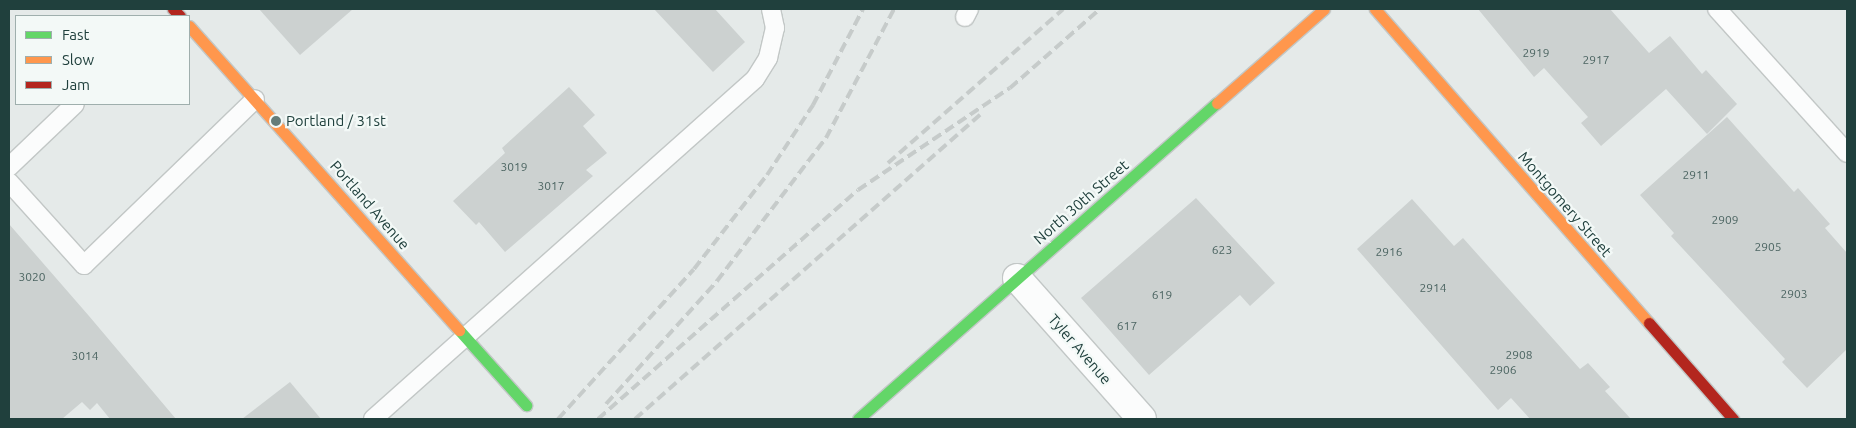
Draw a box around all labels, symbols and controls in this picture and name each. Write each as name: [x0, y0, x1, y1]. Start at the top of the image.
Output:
legend: [15, 15, 190, 105]
text: Fast: [62, 26, 89, 43]
house number: 2919: [1522, 46, 1550, 60]
text: Slow: [62, 51, 94, 68]
house number: 2917: [1582, 53, 1610, 67]
text: Jam: [62, 76, 90, 93]
place label: Portland / 31st: [286, 112, 386, 130]
marker: Portland / 31st: [270, 115, 282, 127]
street label: Montgomery Street: [1514, 148, 1616, 260]
street label: North 30th Street: [1030, 156, 1132, 248]
street label: Portland Avenue: [326, 157, 414, 253]
house number: 3019: [500, 160, 528, 174]
house number: 2911: [1682, 168, 1710, 182]
house number: 3017: [537, 179, 565, 193]
house number: 2909: [1711, 213, 1739, 227]
house number: 2905: [1754, 240, 1782, 254]
house number: 623: [1212, 243, 1232, 257]
house number: 2916: [1375, 245, 1403, 259]
house number: 3020: [18, 270, 46, 284]
house number: 2914: [1419, 281, 1447, 295]
house number: 2903: [1780, 287, 1808, 301]
house number: 619: [1152, 288, 1172, 302]
street label: Tyler Avenue: [1045, 310, 1115, 388]
house number: 617: [1117, 319, 1137, 333]
house number: 2908: [1505, 348, 1533, 362]
house number: 3014: [71, 349, 99, 363]
house number: 2906: [1489, 363, 1517, 377]

